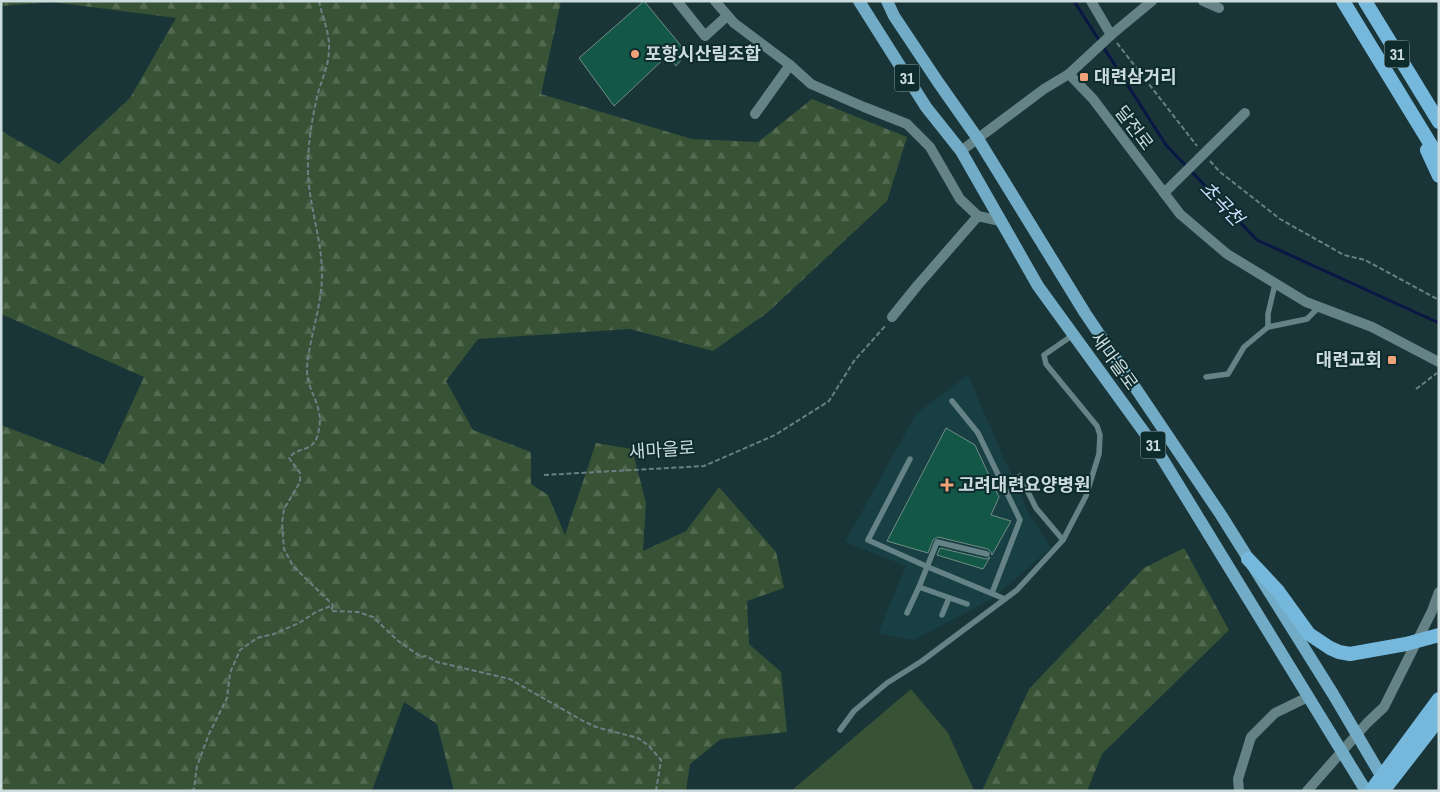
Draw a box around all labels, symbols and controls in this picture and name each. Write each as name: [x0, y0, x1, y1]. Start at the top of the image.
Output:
place label: 포항시산림조합: [645, 41, 761, 66]
road number: 31: [1384, 41, 1410, 68]
marker: 포항시산림조합: [629, 48, 641, 60]
road number: 31: [894, 64, 920, 92]
place label: 대련삼거리: [1094, 64, 1177, 89]
marker: 대련삼거리: [1078, 71, 1090, 83]
street label: 달전로: [1109, 100, 1159, 155]
water label: 초곡천: [1194, 175, 1251, 232]
street label: 새마을로: [1085, 327, 1144, 395]
place label: 대련교회: [1316, 347, 1382, 372]
marker: 대련교회: [1386, 354, 1398, 366]
road number: 31: [1140, 432, 1166, 458]
street label: 새마을로: [628, 435, 696, 464]
place label: 고려대련요양병원: [958, 472, 1090, 497]
marker: 고려대련요양병원: [940, 478, 954, 492]

